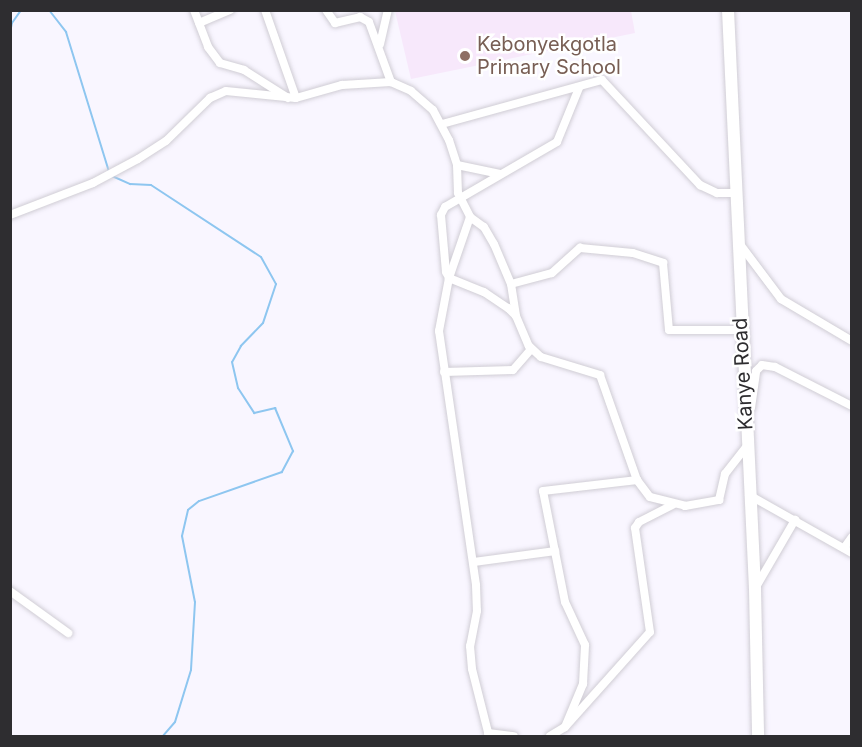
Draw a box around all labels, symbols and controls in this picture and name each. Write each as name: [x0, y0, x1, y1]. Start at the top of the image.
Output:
place label: Kebonyekgotla Primary School: [477, 33, 621, 80]
marker: Kebonyekgotla Primary School: [458, 49, 472, 63]
street label: Kanye Road: [728, 317, 758, 431]

